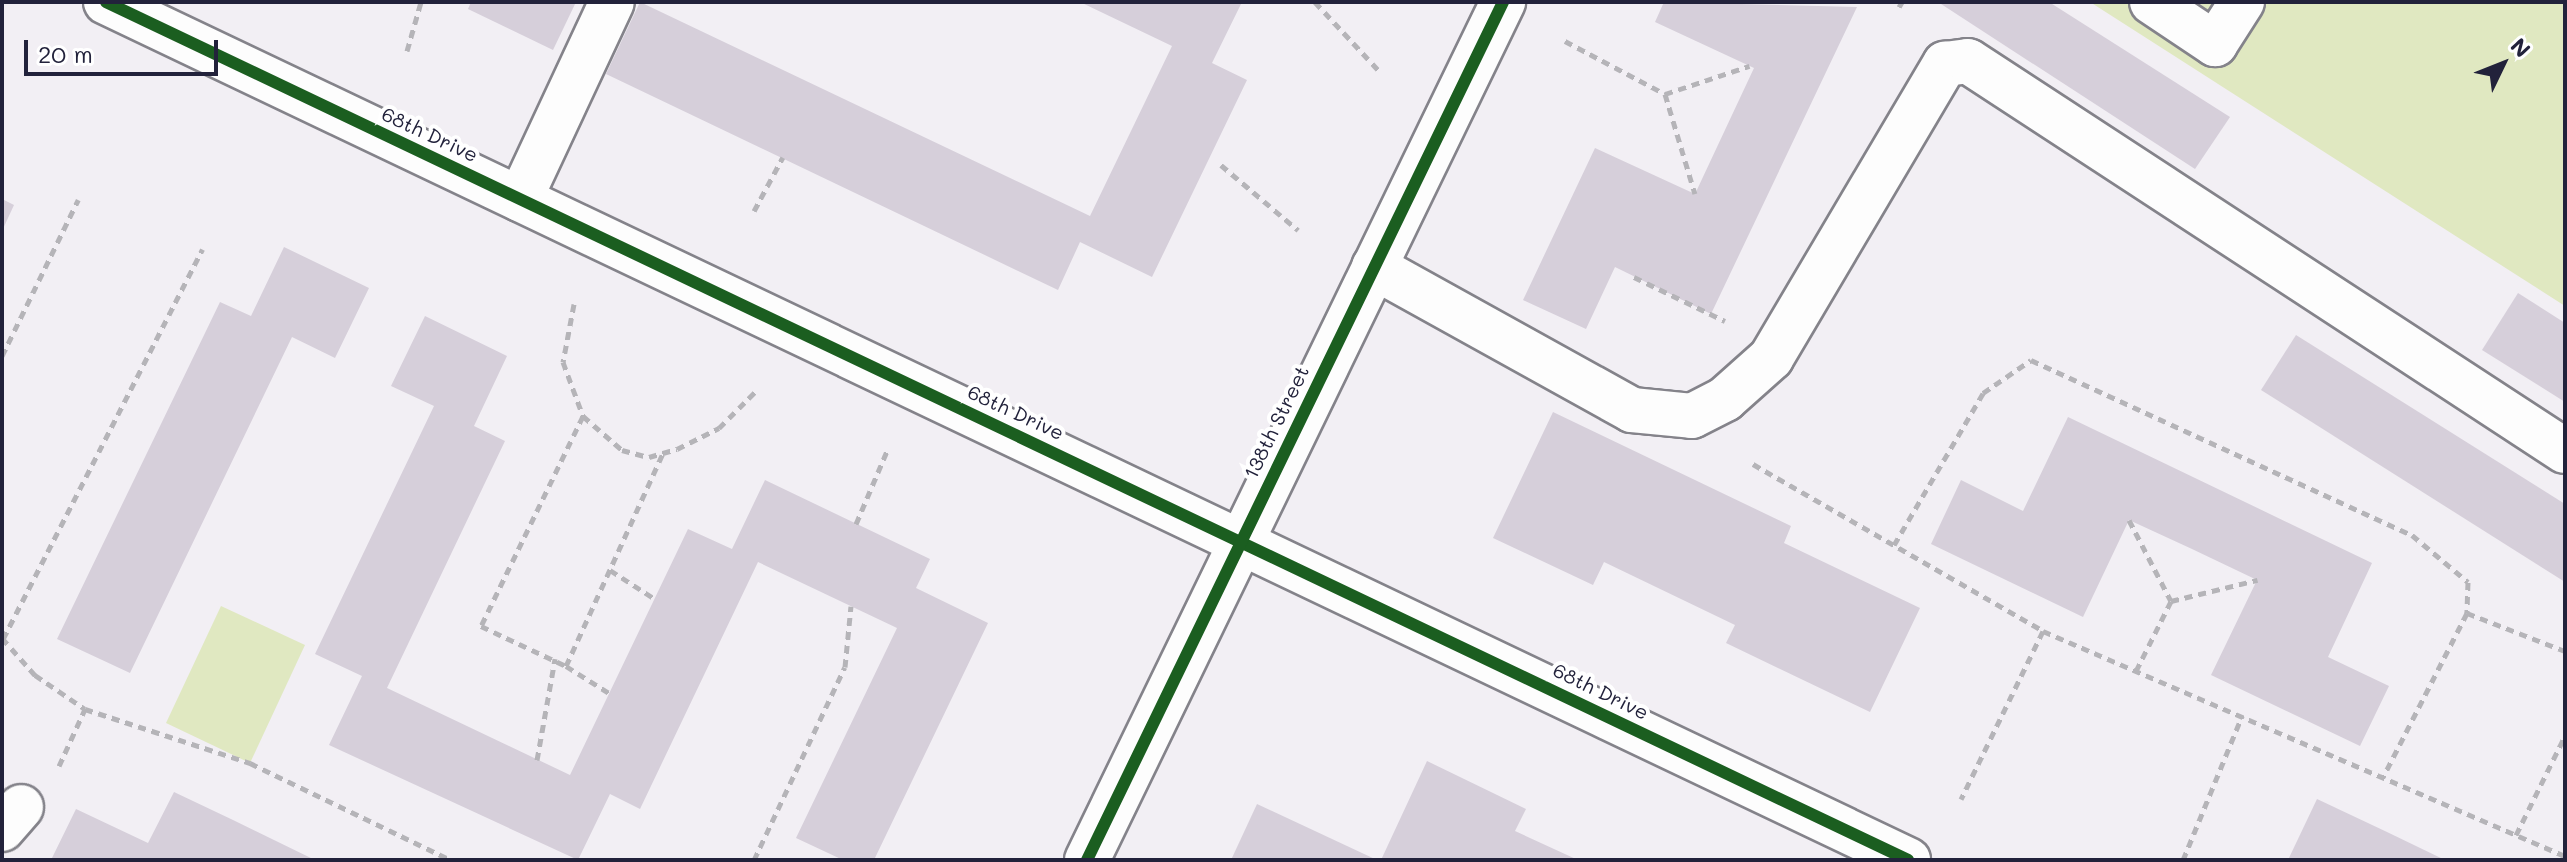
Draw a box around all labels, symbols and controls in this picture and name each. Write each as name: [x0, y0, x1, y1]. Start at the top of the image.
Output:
scale bar: [28, 24, 222, 74]
north arrow: [2463, 24, 2543, 104]
text: N: [2505, 31, 2537, 63]
text: 20 m: [38, 38, 93, 69]
street label: 68th Drive: [378, 101, 482, 167]
street label: 138th Street: [1238, 362, 1314, 482]
street label: 68th Drive: [964, 379, 1068, 445]
street label: 68th Drive: [1549, 658, 1653, 724]

